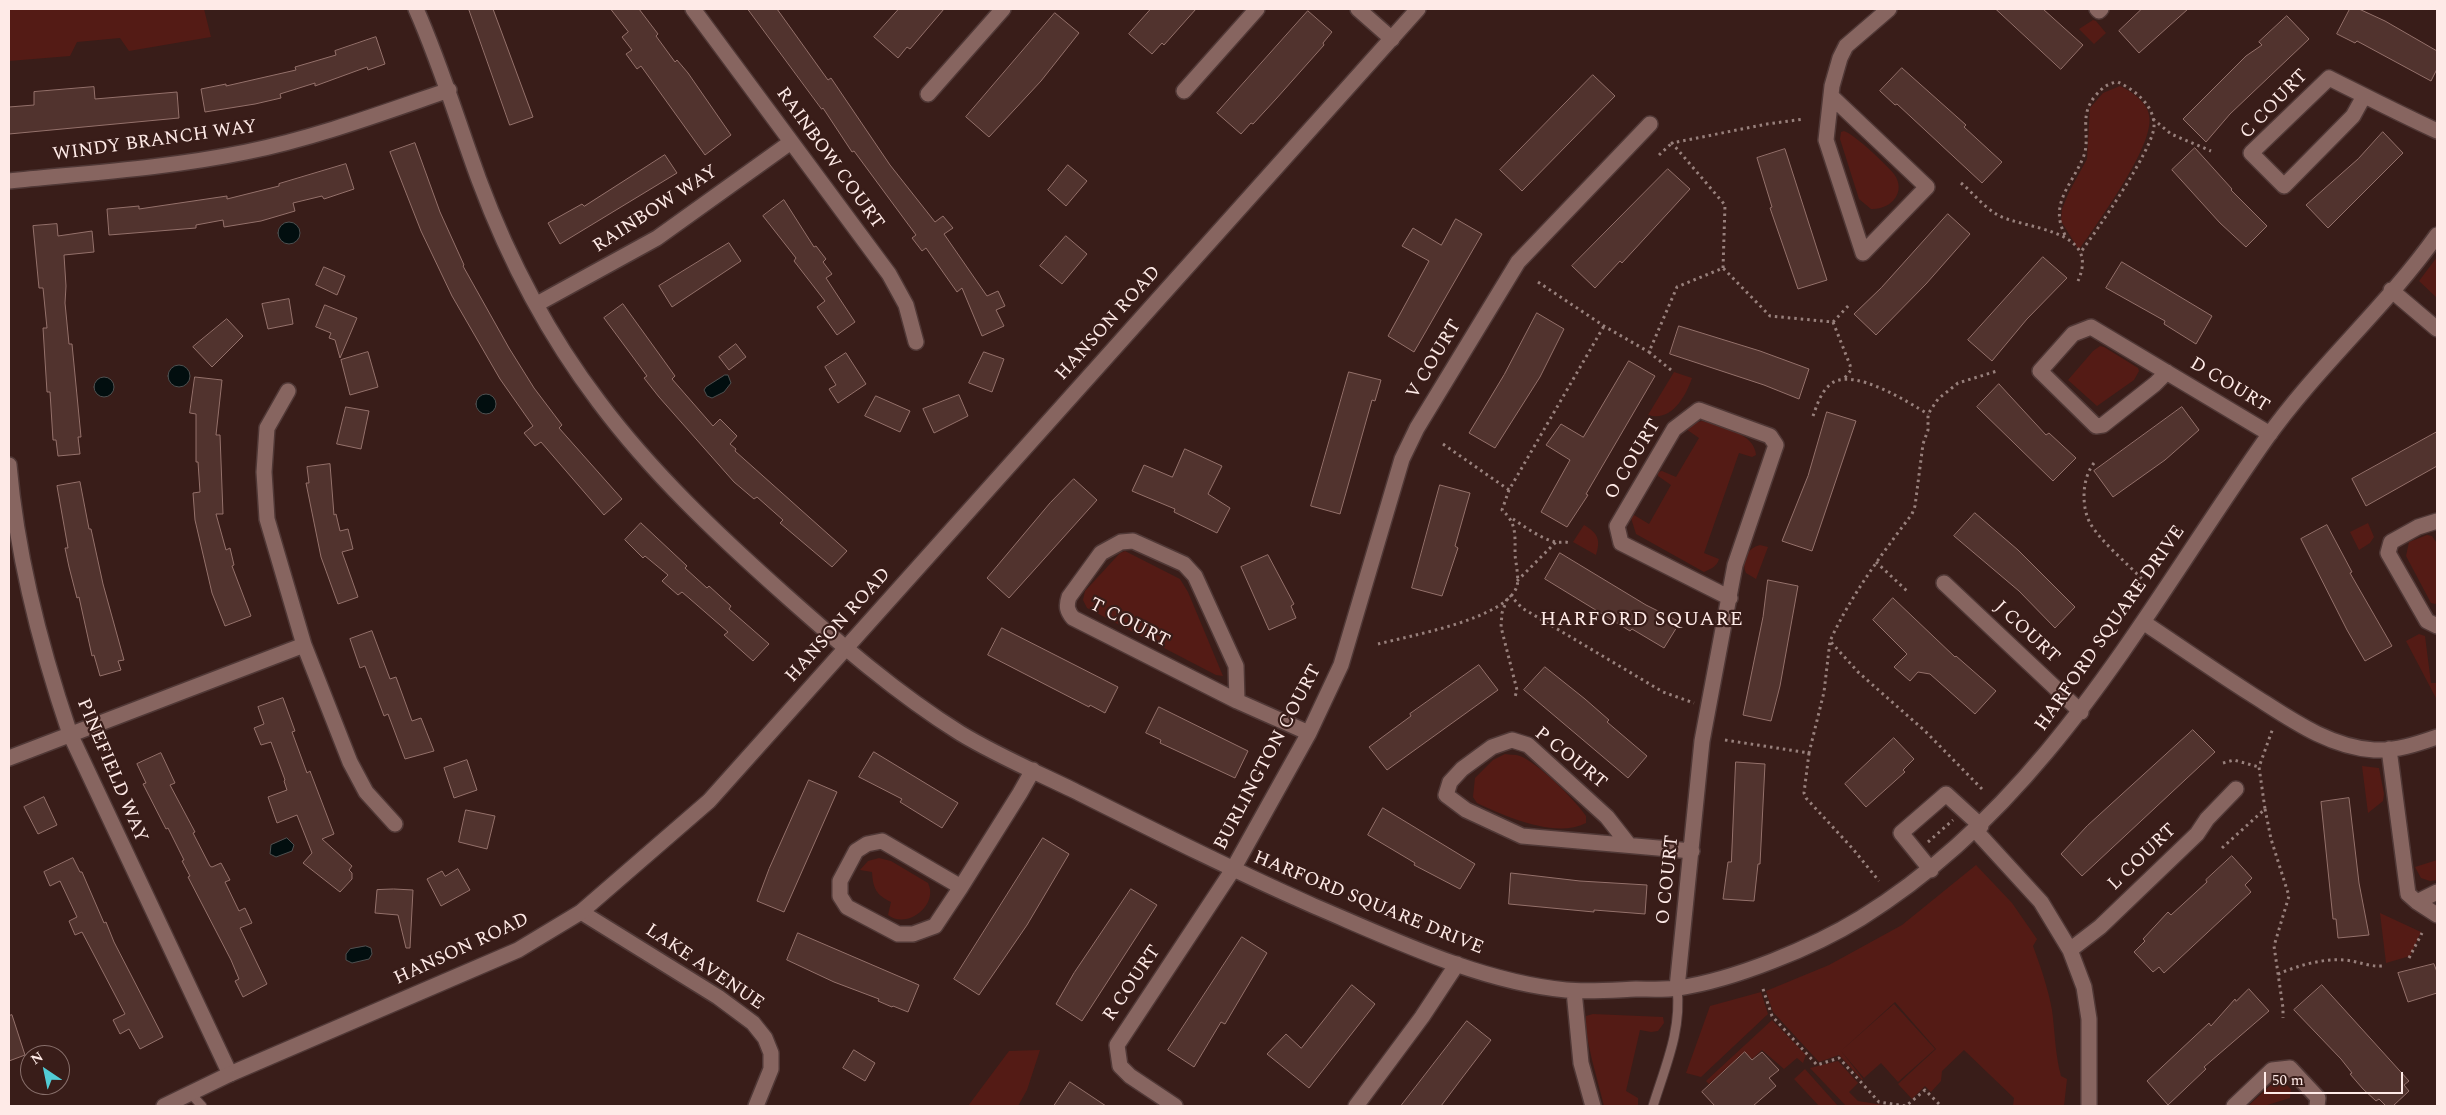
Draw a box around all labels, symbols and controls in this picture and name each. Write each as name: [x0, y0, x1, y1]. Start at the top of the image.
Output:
street label: C COURT: [2236, 65, 2314, 145]
street label: RAINBOW COURT: [770, 84, 888, 234]
street label: WINDY BRANCH WAY: [51, 116, 259, 168]
street label: RAINBOW WAY: [589, 161, 723, 259]
street label: HANSON ROAD: [1052, 262, 1166, 386]
street label: V COURT: [1402, 316, 1468, 404]
street label: D COURT: [2185, 353, 2273, 419]
street label: O COURT: [1601, 416, 1667, 504]
street label: HARFORD SQUARE DRIVE: [2031, 522, 2191, 736]
street label: HANSON ROAD: [782, 564, 896, 688]
street label: T COURT: [1085, 594, 1173, 654]
street label: J COURT: [1988, 597, 2064, 669]
district label: HARFORD SQUARE: [1538, 609, 1746, 633]
street label: BURLINGTON COURT: [1210, 661, 1328, 855]
street label: PINEFIELD WAY: [70, 696, 152, 846]
street label: P COURT: [1529, 723, 1611, 795]
street label: L COURT: [2104, 820, 2182, 896]
street label: O COURT: [1653, 834, 1685, 926]
street label: HARFORD SQUARE DRIVE: [1250, 847, 1486, 961]
street label: HANSON ROAD: [391, 909, 533, 991]
street label: LAKE AVENUE: [640, 920, 768, 1016]
street label: R COURT: [1099, 942, 1167, 1026]
north arrow: [20, 1045, 70, 1095]
text: N: [26, 1046, 48, 1070]
scale bar: [2266, 1062, 2405, 1094]
text: 50 m: [2272, 1069, 2304, 1092]

